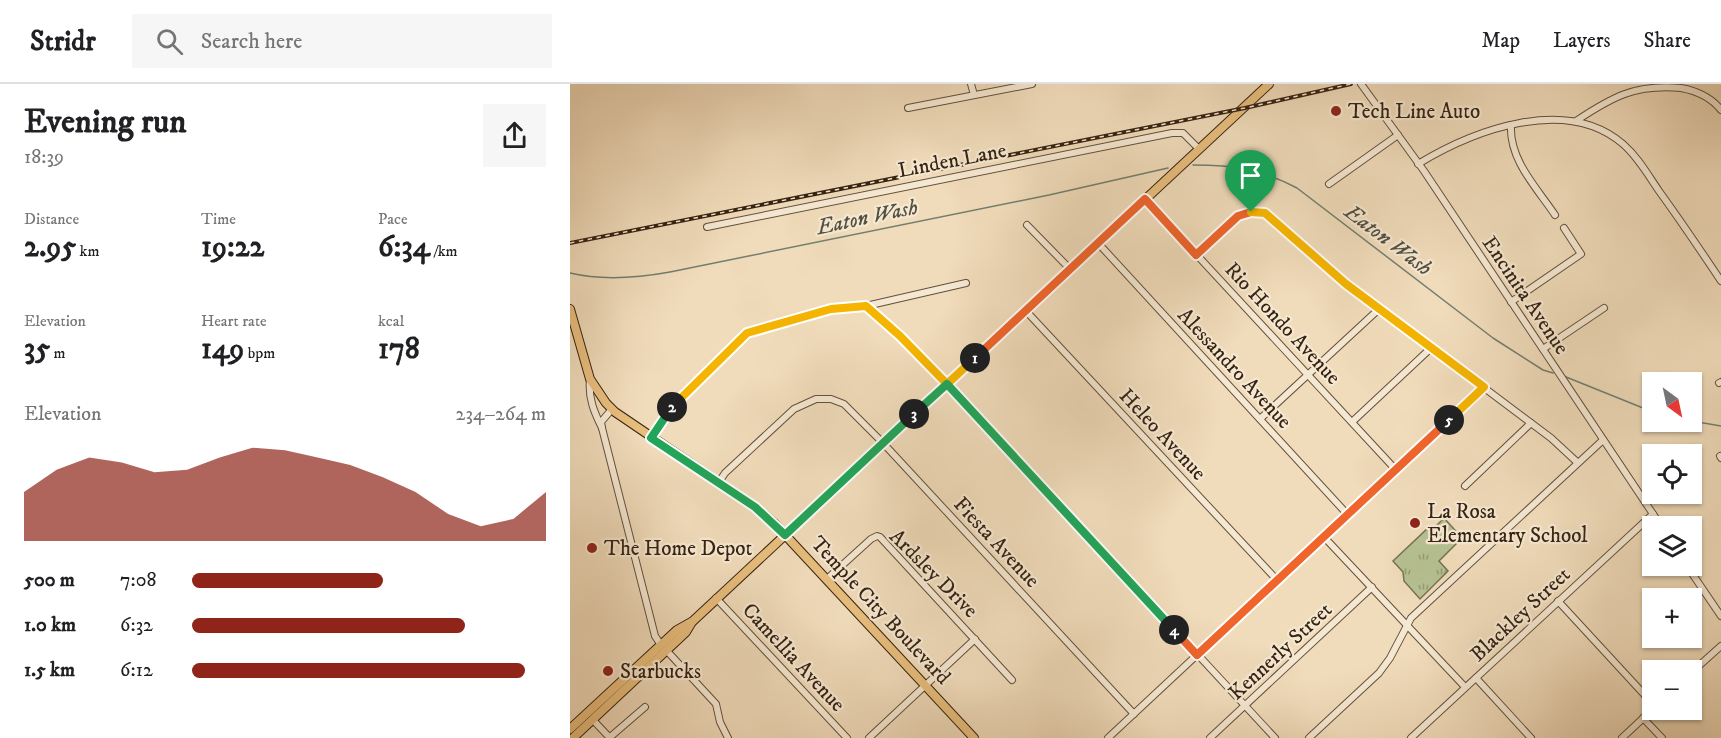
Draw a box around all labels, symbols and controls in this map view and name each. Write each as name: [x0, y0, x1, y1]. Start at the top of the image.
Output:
search box: [132, 14, 552, 68]
text: Stridr: [30, 24, 96, 59]
icon: search: [153, 25, 186, 58]
text: Search here: [201, 28, 302, 55]
text: Map: [1481, 28, 1520, 54]
text: Layers: [1553, 28, 1611, 54]
text: Share: [1644, 28, 1691, 54]
place label: Tech Line Auto: [1348, 99, 1480, 125]
text: Evening run: [24, 102, 186, 143]
button: share: [483, 104, 546, 167]
marker: Tech Line Auto: [1329, 104, 1343, 118]
street label: Linden Lane: [896, 138, 1009, 184]
text: 18:39: [24, 145, 64, 170]
pin: [1225, 150, 1276, 212]
icon: arrive: [1234, 159, 1267, 192]
water label: Eaton Wash: [812, 194, 920, 242]
water label: Eaton Wash: [1337, 197, 1437, 282]
text: Distance: [24, 209, 79, 229]
text: Time: [201, 209, 236, 229]
text: Pace: [378, 209, 408, 229]
text: 2.95: [24, 229, 76, 266]
text: 19:22: [201, 229, 264, 266]
text: 6:34: [378, 229, 430, 266]
street label: Encinita Avenue: [1476, 231, 1574, 360]
text: km: [76, 241, 100, 261]
text: /km: [430, 241, 458, 261]
street label: Rio Hondo Avenue: [1219, 257, 1346, 391]
street label: Alessandro Avenue: [1172, 303, 1297, 435]
text: Elevation: [24, 311, 86, 331]
text: Heart rate: [201, 311, 267, 331]
text: kcal: [378, 311, 404, 331]
text: 35: [24, 331, 50, 368]
text: 149: [201, 331, 244, 368]
text: 178: [378, 331, 420, 368]
text: m: [50, 343, 66, 363]
text: bpm: [244, 343, 275, 363]
pin: 1: [960, 343, 990, 373]
text: 1: [972, 348, 978, 368]
north arrow: [1642, 372, 1702, 432]
map controls: [1642, 372, 1702, 720]
street label: Heleo Avenue: [1113, 383, 1212, 486]
pin: 2: [657, 392, 687, 422]
text: 2: [668, 397, 676, 417]
pin: 3: [899, 399, 929, 429]
text: Elevation: [24, 402, 101, 427]
text: 234–264 m: [456, 402, 546, 427]
text: 3: [911, 404, 917, 424]
pin: 5: [1434, 405, 1464, 435]
text: 5: [1445, 410, 1453, 430]
button: locate: [1642, 444, 1702, 504]
street label: Fiesta Avenue: [948, 492, 1045, 594]
place label: La Rosa Elementary School: [1427, 499, 1588, 549]
marker: La Rosa Elementary School: [1408, 516, 1422, 530]
button: layers: [1642, 516, 1702, 576]
street label: Ardsley Drive: [884, 524, 983, 624]
street label: Temple City Boulevard: [805, 531, 956, 691]
place label: The Home Depot: [604, 536, 753, 562]
marker: The Home Depot: [585, 541, 599, 555]
street label: Blackley Street: [1465, 562, 1576, 668]
text: 500 m: [24, 568, 75, 593]
text: 7:08: [120, 568, 157, 593]
button: +: [1642, 588, 1702, 648]
street label: Kennerly Street: [1224, 597, 1338, 706]
street label: Camellia Avenue: [736, 598, 850, 718]
text: 1.0 km: [24, 613, 76, 638]
text: 6:32: [120, 613, 153, 638]
pin: 4: [1159, 615, 1189, 645]
text: 4: [1169, 620, 1179, 640]
text: 1.5 km: [24, 658, 75, 683]
text: 6:12: [120, 658, 153, 683]
place label: Starbucks: [620, 659, 701, 685]
button: −: [1642, 660, 1702, 720]
marker: Starbucks: [601, 664, 615, 678]

